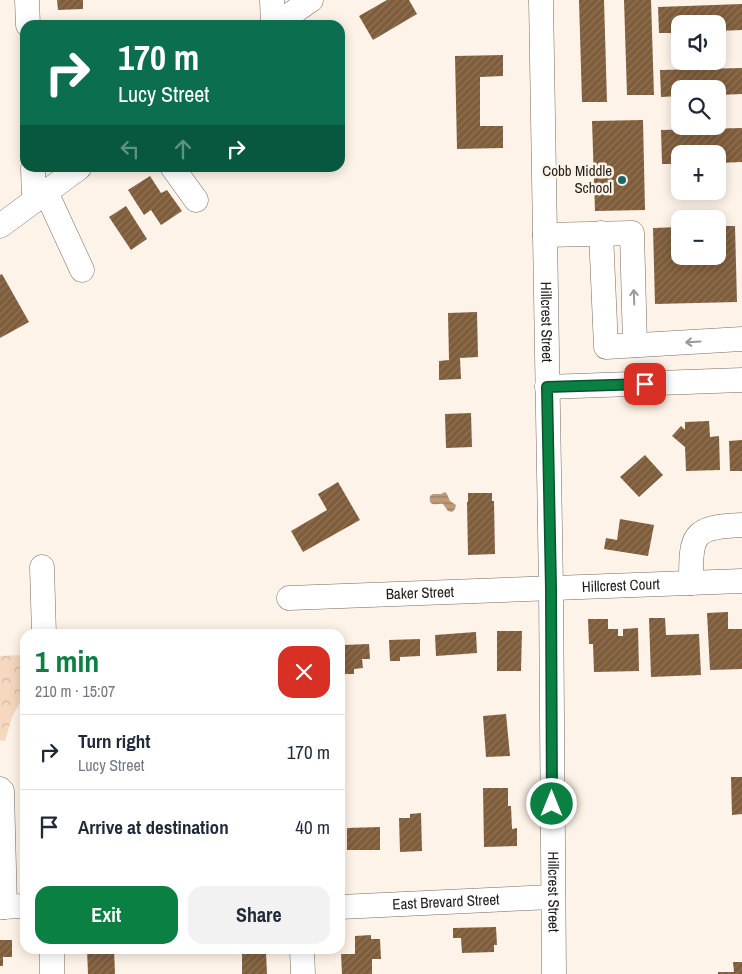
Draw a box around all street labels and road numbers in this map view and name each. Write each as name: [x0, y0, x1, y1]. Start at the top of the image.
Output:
street label: Hillcrest Street: [536, 281, 558, 363]
street label: Hillcrest Court: [581, 573, 661, 597]
street label: Baker Street: [385, 581, 455, 604]
street label: Hillcrest Street: [543, 851, 565, 933]
street label: East Brevard Street: [392, 888, 501, 915]

